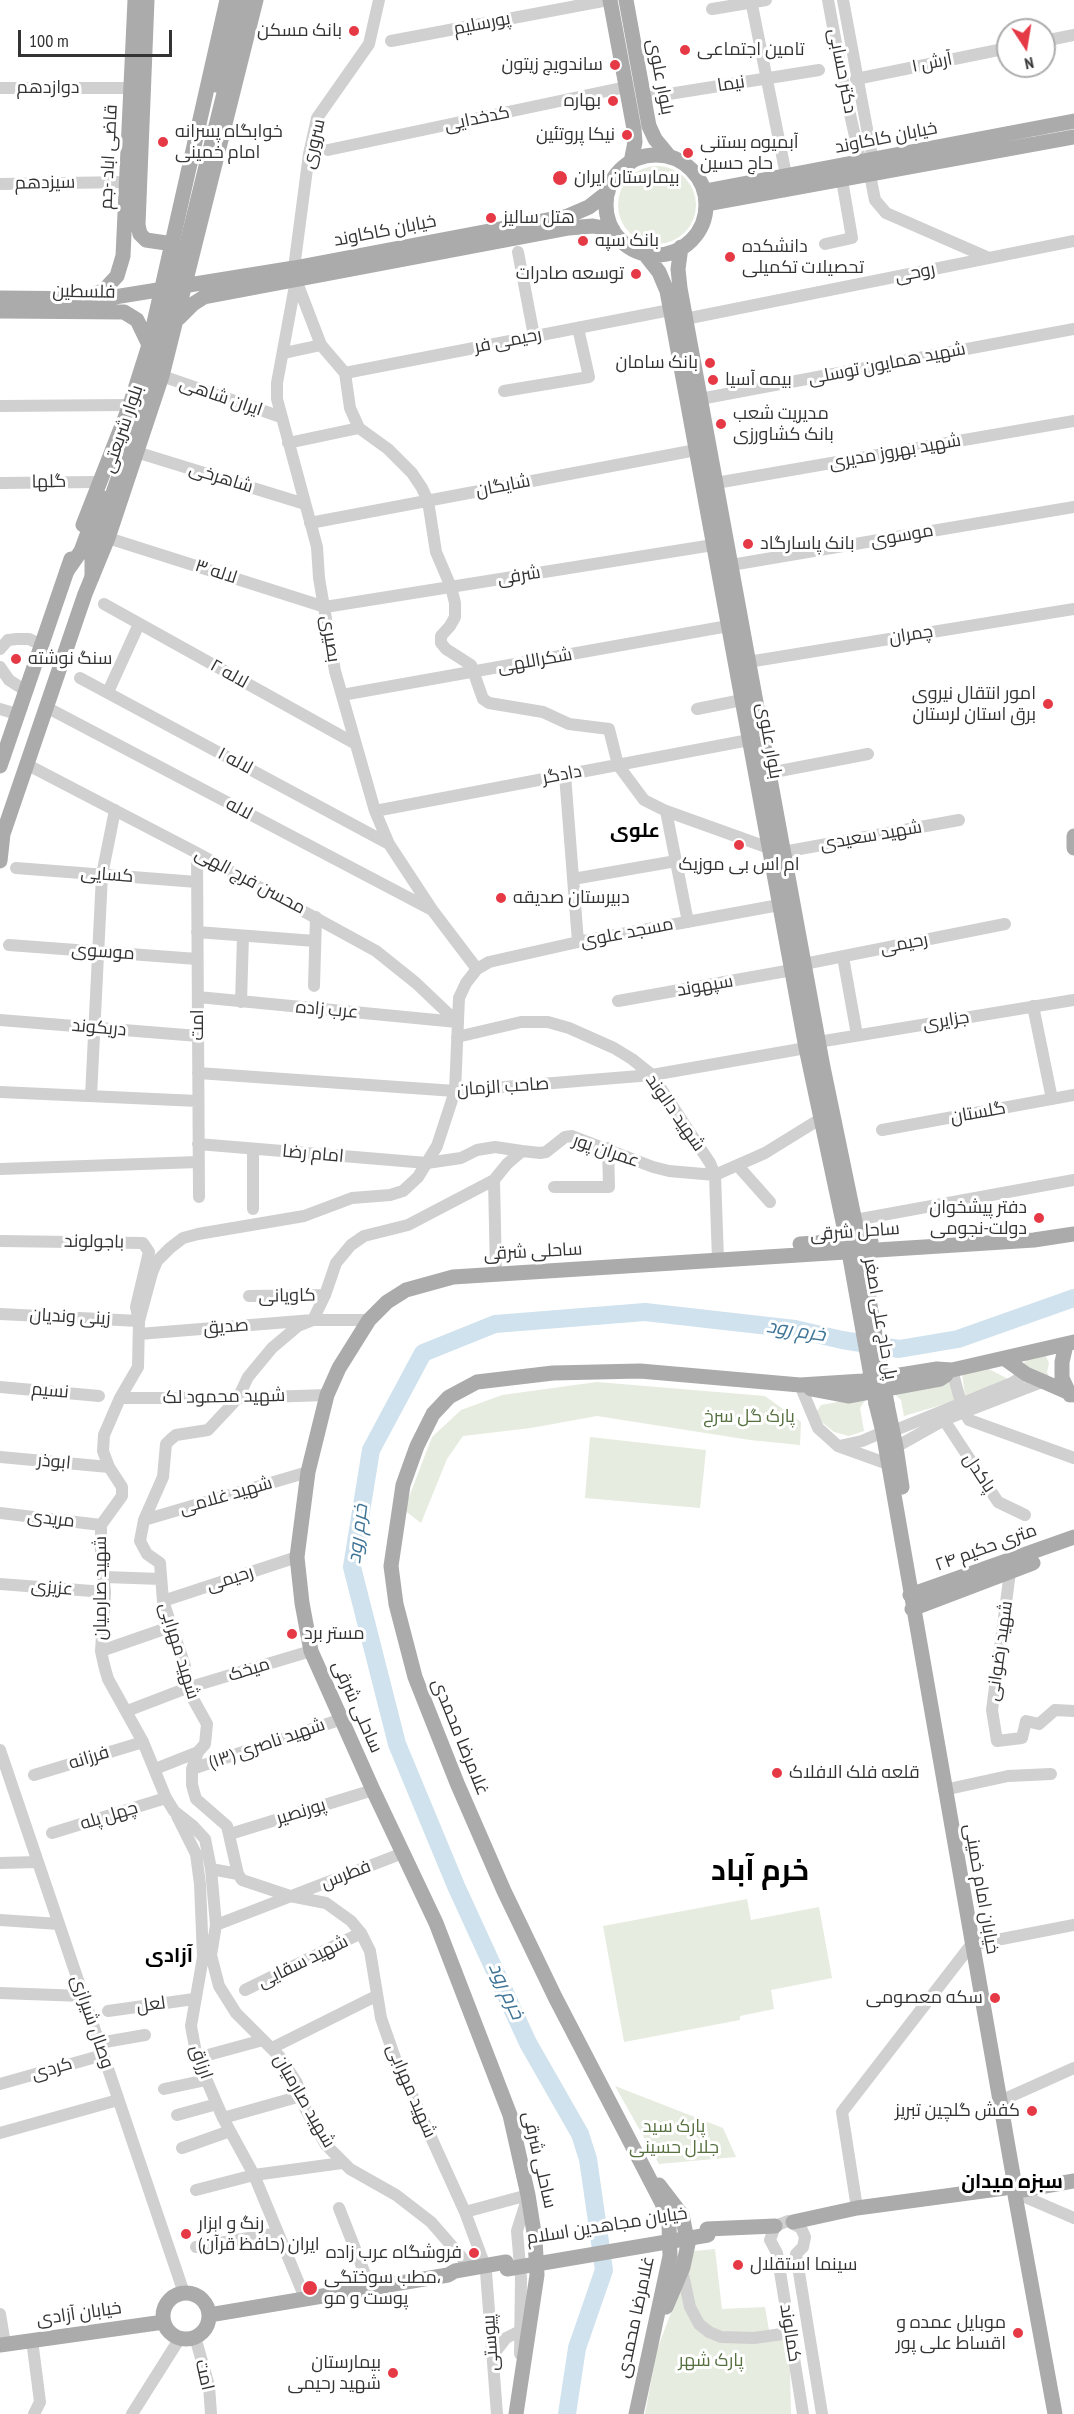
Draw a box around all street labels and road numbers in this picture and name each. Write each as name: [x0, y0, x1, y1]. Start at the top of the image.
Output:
street label: پورسلیم: [452, 8, 512, 40]
street label: دکتر حسابی: [823, 27, 861, 115]
street label: بلوار علوی: [642, 37, 678, 117]
street label: آرش ۱: [910, 49, 954, 77]
street label: نیما: [716, 71, 746, 97]
street label: دوازدهم: [17, 77, 79, 99]
street label: کدخدایی: [442, 102, 512, 136]
street label: قاضی اباد -جم: [95, 104, 123, 210]
street label: سروری: [298, 117, 330, 171]
street label: خیابان کاکاوند: [833, 117, 939, 159]
street label: سیزدهم: [15, 172, 75, 194]
street label: خیابان کاکاوند: [332, 210, 438, 252]
street label: روحی: [893, 259, 937, 287]
street label: فلسطین: [52, 281, 116, 303]
street label: رحیمی فر: [472, 324, 544, 358]
street label: شهید همایون توسلی: [806, 338, 968, 390]
street label: ایران شاهی: [177, 373, 265, 421]
street label: بلوار شریعتی: [98, 382, 148, 476]
street label: شهید بهروز مدیری: [827, 430, 963, 474]
street label: شاهرخی: [186, 458, 256, 498]
street label: شایگان: [474, 470, 532, 502]
street label: گلها: [31, 471, 67, 493]
street label: موسوی: [869, 520, 935, 552]
street label: لاله ۳: [192, 555, 240, 589]
street label: شرفی: [496, 562, 542, 590]
street label: بصیری: [316, 614, 344, 664]
street label: چمران: [887, 621, 935, 649]
street label: شکراللهی: [496, 644, 574, 678]
street label: لاله ۲: [206, 655, 252, 693]
street label: بلوار علوی: [752, 701, 786, 781]
street label: لاله ۱: [214, 743, 256, 779]
street label: دادگر: [540, 761, 584, 789]
street label: لاله: [222, 793, 256, 825]
street label: شهید سعیدی: [818, 816, 924, 856]
street label: محسن فرج الهی: [191, 843, 309, 919]
street label: کسایی: [80, 862, 134, 888]
street label: مسجد علوی: [579, 913, 675, 953]
street label: رحیمی: [878, 929, 930, 959]
street label: موسوی: [71, 939, 135, 965]
street label: سپهوند: [675, 970, 735, 1002]
street label: عرب زاده: [295, 997, 359, 1023]
street label: جزایری: [921, 1007, 971, 1035]
street label: امت: [187, 1009, 209, 1041]
street label: دریکوند: [71, 1015, 127, 1041]
street label: شهید دالوند: [641, 1070, 709, 1156]
street label: صاحب الزمان: [456, 1073, 550, 1101]
street label: گلستان: [949, 1098, 1007, 1128]
street label: عمران پور: [570, 1130, 642, 1172]
street label: امام رضا: [281, 1141, 345, 1167]
street label: ساحل شرقی: [809, 1218, 901, 1246]
street label: باجولوند: [64, 1231, 124, 1253]
street label: ساحلی شرقی: [483, 1239, 583, 1265]
street label: پل حاج علی اصغر: [859, 1256, 901, 1382]
street label: کاویانی: [258, 1285, 316, 1307]
street label: زینی وندیان: [29, 1304, 111, 1330]
street label: صدیق: [203, 1315, 249, 1339]
street label: نسیم: [30, 1379, 70, 1403]
street label: شهید محمود لک: [163, 1385, 285, 1409]
street label: پاکدل: [958, 1449, 1000, 1497]
street label: ابوذر: [36, 1450, 72, 1474]
street label: شهید غلامی: [177, 1472, 275, 1520]
street label: مریدی: [26, 1505, 76, 1533]
street label: ۲۴ متری حکیم: [932, 1520, 1040, 1576]
street label: شهید صارمیان: [90, 1536, 112, 1640]
street label: رحیمی: [204, 1561, 256, 1597]
street label: عزیزی: [30, 1575, 74, 1601]
street label: شهید مهرابی: [154, 1600, 204, 1702]
street label: شهید رضوانی: [982, 1600, 1018, 1702]
street label: میخک: [226, 1653, 272, 1687]
street label: ساحلی شرقی: [327, 1658, 387, 1756]
street label: غلامرضا محمدی: [427, 1676, 493, 1798]
street label: شهید ناصری (۱۳): [206, 1714, 328, 1774]
street label: فرزانه: [66, 1742, 112, 1774]
street label: پورنصیر: [274, 1794, 328, 1830]
street label: چهل پله: [78, 1797, 140, 1835]
street label: خیابان امام خمینی: [959, 1822, 1003, 1956]
street label: فطرس: [318, 1856, 374, 1894]
street label: شهید سقایی: [254, 1931, 352, 1993]
street label: وصال شیرازی: [66, 1973, 118, 2071]
street label: لعل: [135, 1992, 167, 2018]
street label: شهید مهرابی: [382, 2041, 440, 2141]
street label: ارزاق: [185, 2042, 217, 2082]
street label: شهید صارمیان: [269, 2050, 339, 2152]
street label: کردی: [29, 2053, 75, 2085]
street label: ساحلی شرقی: [517, 2109, 561, 2211]
street label: خیابان مجاهدین اسلام: [525, 2203, 689, 2249]
street label: غلامرضا محمدی: [613, 2254, 659, 2380]
street label: خیابان آزادی: [35, 2297, 123, 2331]
street label: کمالوند: [775, 2302, 805, 2364]
street label: پیوستی: [478, 2314, 504, 2372]
street label: امت: [190, 2357, 218, 2393]

